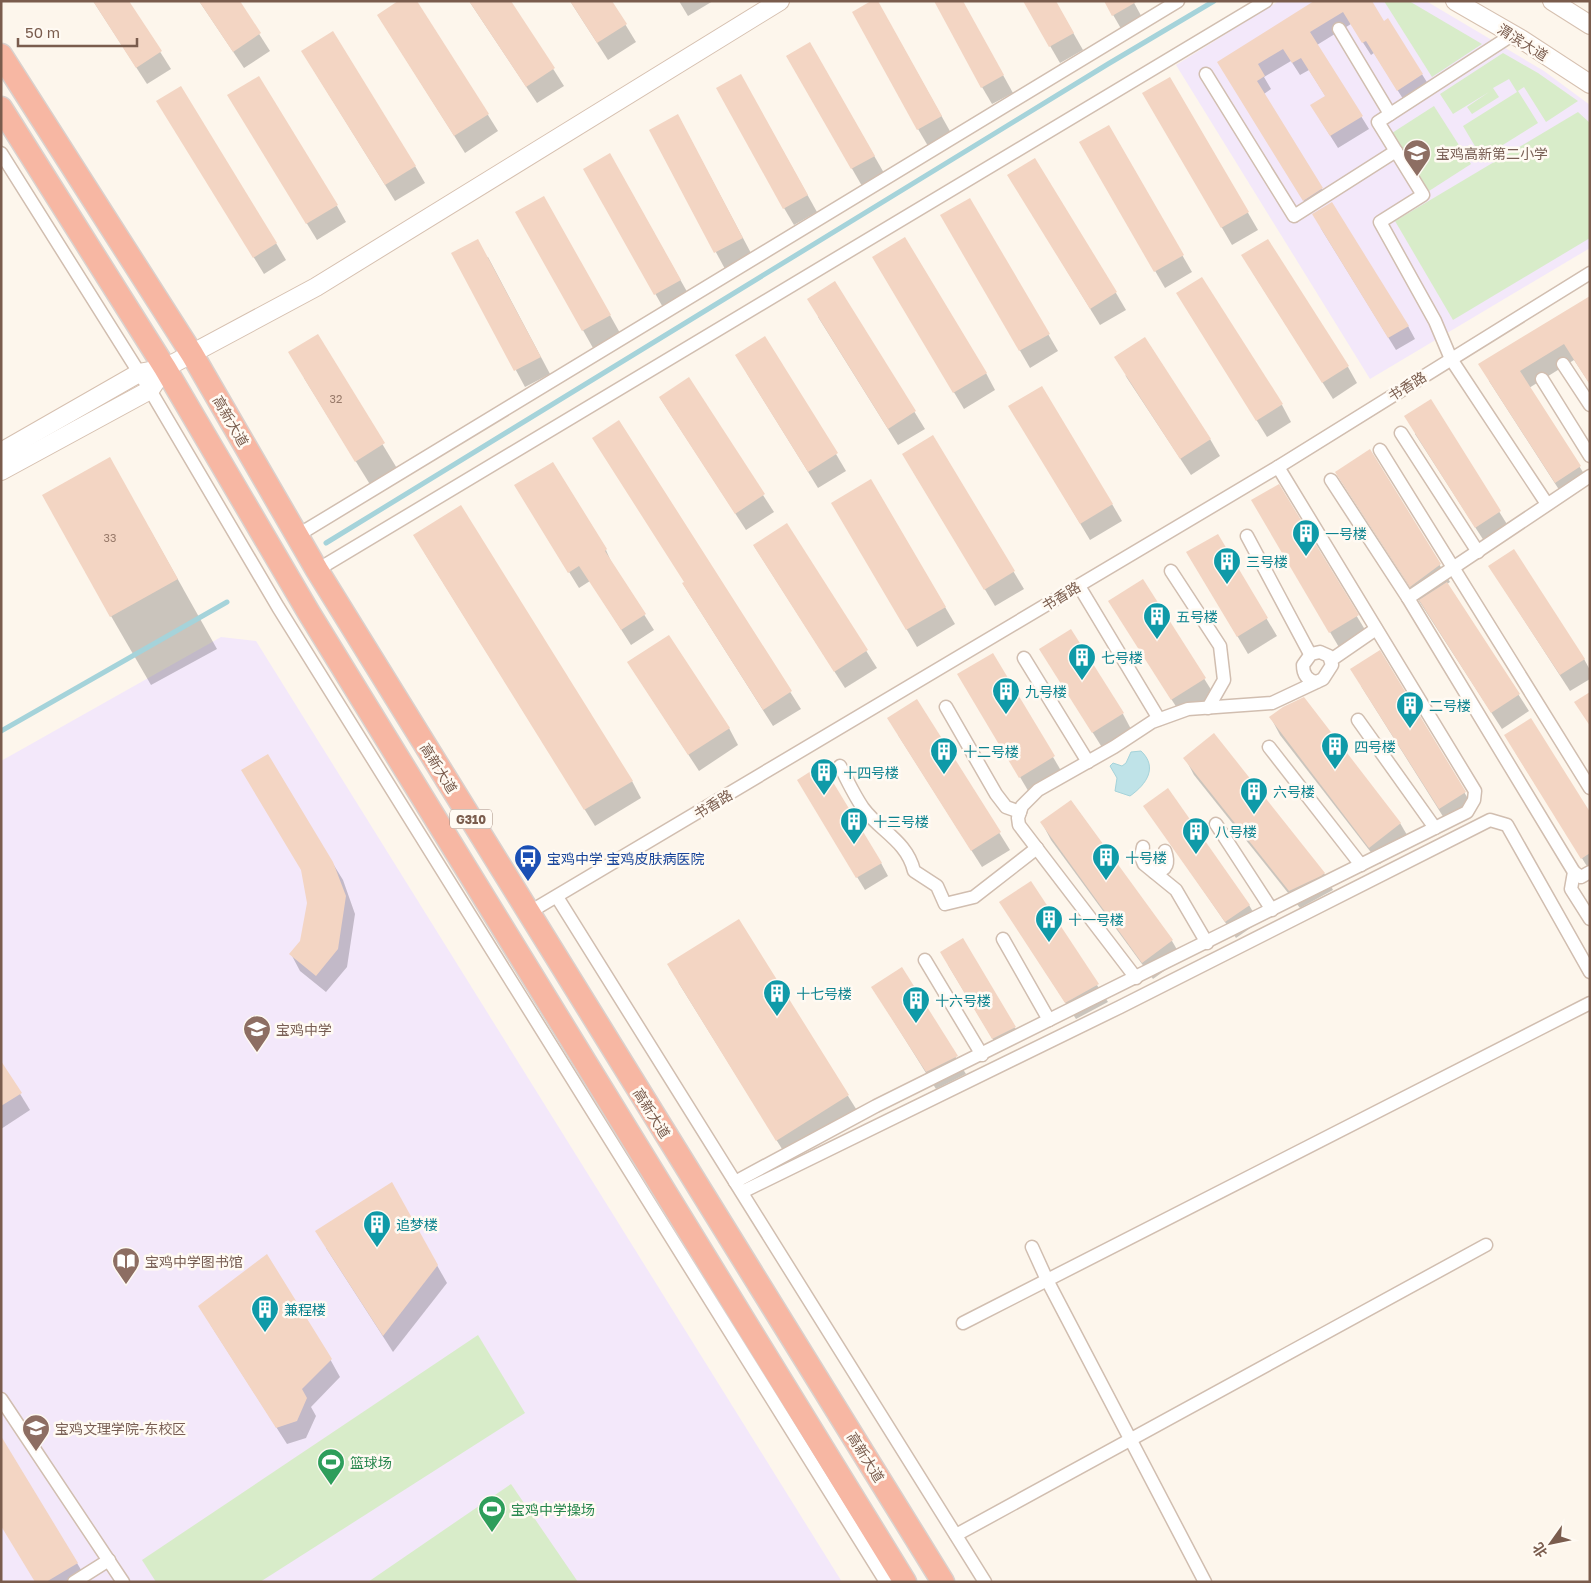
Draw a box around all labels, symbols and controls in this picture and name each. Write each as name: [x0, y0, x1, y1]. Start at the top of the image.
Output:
scale bar: [18, 15, 136, 47]
street label: 渭滨大道: [1495, 20, 1551, 64]
text: 50 m: [25, 23, 60, 41]
school or university icon: 宝鸡高新第二小学: [1402, 138, 1432, 177]
place label: 宝鸡高新第二小学: [1436, 145, 1548, 162]
street label: 书香路: [1385, 368, 1429, 404]
house number: 32: [330, 392, 342, 405]
street label: 高新大道: [210, 393, 252, 449]
building icon: 一号楼: [1291, 518, 1321, 557]
place label: 一号楼: [1325, 525, 1367, 542]
house number: 33: [104, 531, 116, 544]
building icon: 三号楼: [1212, 546, 1242, 585]
place label: 三号楼: [1246, 553, 1288, 570]
street label: 书香路: [1039, 578, 1083, 614]
building icon: 五号楼: [1142, 601, 1172, 640]
place label: 五号楼: [1176, 608, 1218, 625]
building icon: 七号楼: [1067, 642, 1097, 681]
place label: 七号楼: [1101, 649, 1143, 666]
building icon: 九号楼: [991, 676, 1021, 715]
place label: 九号楼: [1025, 683, 1067, 700]
building icon: 二号楼: [1395, 690, 1425, 729]
place label: 二号楼: [1429, 697, 1471, 714]
building icon: 四号楼: [1320, 731, 1350, 770]
building icon: 十二号楼: [929, 736, 959, 775]
place label: 四号楼: [1354, 738, 1396, 755]
street label: 高新大道: [417, 740, 461, 796]
place label: 十二号楼: [963, 743, 1019, 760]
building icon: 十四号楼: [809, 757, 839, 796]
place label: 十四号楼: [843, 764, 899, 781]
building icon: 六号楼: [1239, 776, 1269, 815]
place label: 六号楼: [1273, 783, 1315, 800]
street label: 书香路: [691, 786, 735, 822]
building icon: 十三号楼: [839, 806, 869, 845]
road number: G310: [450, 810, 492, 829]
place label: 十三号楼: [873, 813, 929, 830]
building icon: 八号楼: [1181, 816, 1211, 855]
place label: 八号楼: [1215, 823, 1257, 840]
building icon: 十号楼: [1091, 842, 1121, 881]
bus stop icon: 宝鸡中学 宝鸡皮肤病医院: [513, 843, 543, 882]
place label: 十号楼: [1125, 849, 1167, 866]
place label: 宝鸡中学 宝鸡皮肤病医院: [547, 850, 705, 867]
building icon: 十一号楼: [1034, 904, 1064, 943]
place label: 十一号楼: [1068, 911, 1124, 928]
building icon: 十七号楼: [762, 978, 792, 1017]
place label: 十七号楼: [796, 985, 852, 1002]
building icon: 十六号楼: [901, 985, 931, 1024]
place label: 十六号楼: [935, 992, 991, 1009]
school or university icon: 宝鸡中学: [242, 1014, 272, 1053]
place label: 宝鸡中学: [276, 1021, 332, 1038]
street label: 高新大道: [630, 1085, 674, 1141]
building icon: 追梦楼: [362, 1209, 392, 1248]
place label: 追梦楼: [396, 1216, 438, 1233]
library icon: 宝鸡中学图书馆: [111, 1246, 141, 1285]
place label: 宝鸡中学图书馆: [145, 1253, 243, 1270]
building icon: 兼程楼: [250, 1294, 280, 1333]
place label: 兼程楼: [284, 1301, 326, 1318]
school or university icon: 宝鸡文理学院-东校区: [21, 1413, 51, 1452]
place label: 宝鸡文理学院-东校区: [55, 1420, 186, 1437]
street label: 高新大道: [844, 1429, 888, 1485]
sports icon: 篮球场: [316, 1447, 346, 1486]
place label: 篮球场: [350, 1454, 392, 1471]
sports icon: 宝鸡中学操场: [477, 1494, 507, 1533]
place label: 宝鸡中学操场: [511, 1501, 595, 1518]
north arrow: [1526, 1518, 1576, 1568]
text: 北: [1529, 1540, 1551, 1561]

